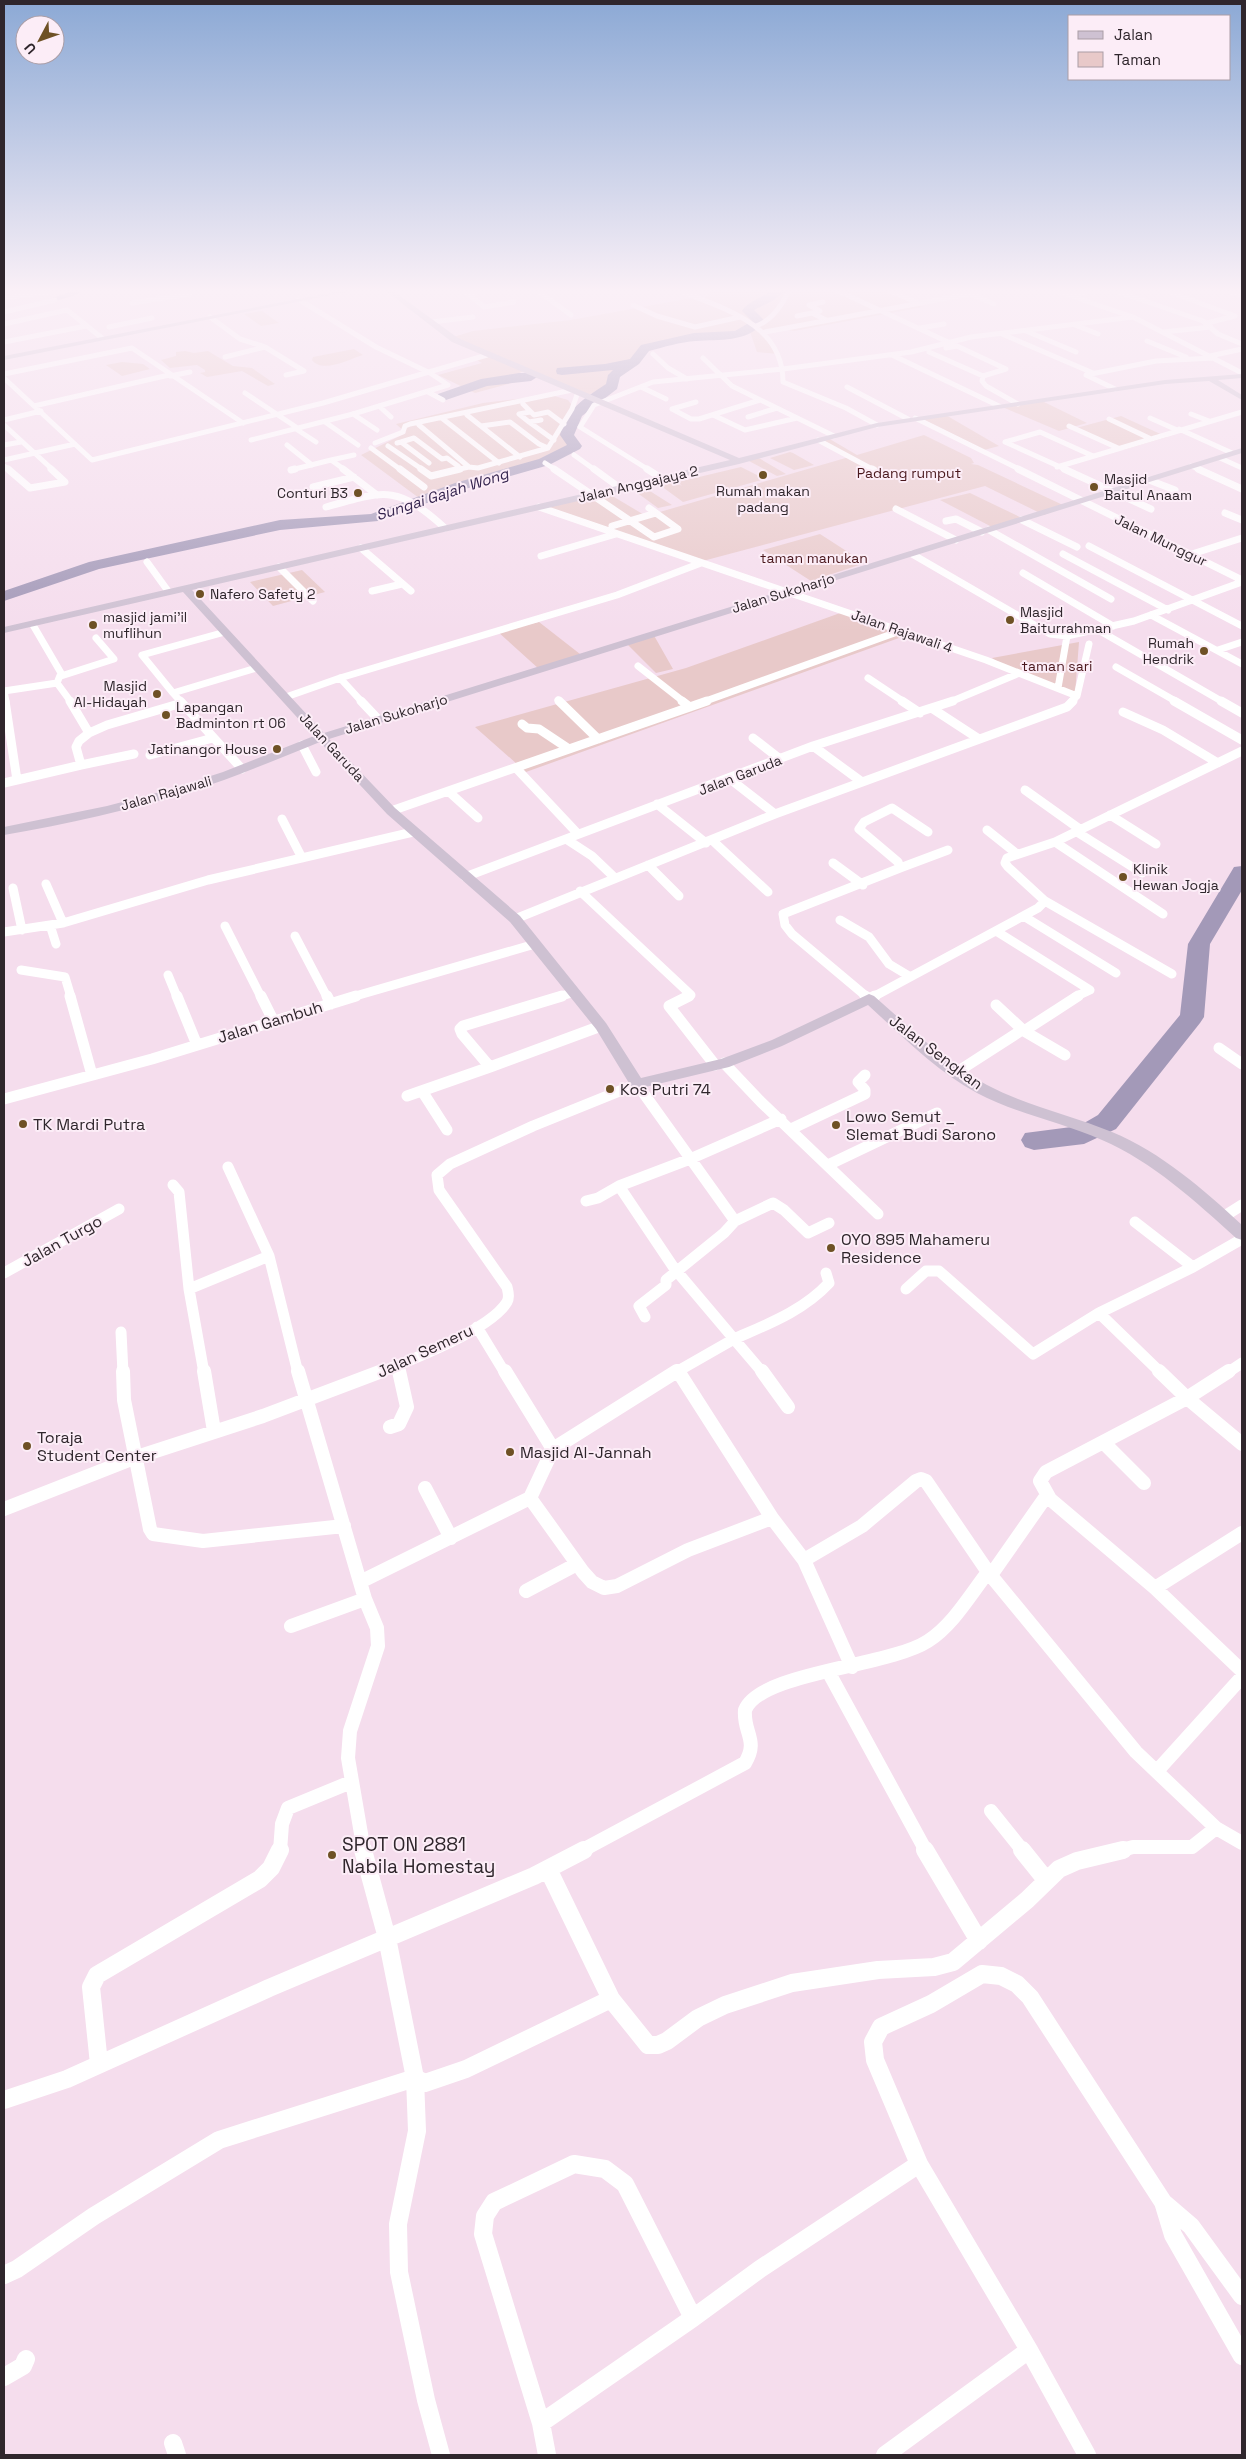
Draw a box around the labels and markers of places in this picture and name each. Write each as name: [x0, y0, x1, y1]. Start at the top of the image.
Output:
marker: Rumah makan padang: [757, 469, 769, 481]
place label: Masjid Baitul Anaam: [1104, 470, 1192, 504]
marker: Masjid Baitul Anaam: [1088, 481, 1100, 493]
place label: Rumah makan padang: [716, 482, 810, 516]
place label: Conturi B3: [277, 484, 348, 502]
marker: Conturi B3: [352, 487, 364, 499]
place label: Nafero Safety 2: [210, 585, 315, 603]
marker: Nafero Safety 2: [194, 588, 206, 600]
place label: Masjid Baiturrahman: [1020, 603, 1111, 637]
place label: masjid jami'il muflihun: [103, 608, 187, 642]
marker: Masjid Baiturrahman: [1004, 614, 1016, 626]
marker: masjid jami'il muflihun: [87, 619, 99, 631]
place label: Rumah Hendrik: [1143, 634, 1194, 668]
marker: Rumah Hendrik: [1198, 645, 1210, 657]
place label: Masjid Al-Hidayah: [74, 677, 147, 711]
marker: Masjid Al-Hidayah: [151, 688, 163, 700]
place label: Lapangan Badminton rt 06: [176, 698, 286, 732]
marker: Lapangan Badminton rt 06: [160, 709, 172, 721]
place label: Jatinangor House: [148, 740, 267, 758]
marker: Jatinangor House: [271, 743, 283, 755]
place label: Klinik Hewan Jogja: [1133, 860, 1219, 894]
marker: Klinik Hewan Jogja: [1117, 871, 1129, 883]
place label: Kos Putri 74: [620, 1079, 711, 1100]
marker: Kos Putri 74: [604, 1083, 616, 1095]
place label: Lowo Semut _ Slemat Budi Sarono: [846, 1106, 996, 1145]
place label: TK Mardi Putra: [33, 1114, 145, 1135]
marker: TK Mardi Putra: [17, 1118, 29, 1130]
marker: Lowo Semut _ Slemat Budi Sarono: [830, 1119, 842, 1131]
place label: OYO 895 Mahameru Residence: [841, 1229, 990, 1268]
marker: OYO 895 Mahameru Residence: [825, 1242, 837, 1254]
place label: Toraja Student Center: [37, 1427, 157, 1466]
marker: Toraja Student Center: [21, 1440, 33, 1452]
place label: Masjid Al-Jannah: [520, 1442, 652, 1463]
marker: Masjid Al-Jannah: [504, 1446, 516, 1458]
place label: SPOT ON 2881 Nabila Homestay: [342, 1832, 496, 1879]
marker: SPOT ON 2881 Nabila Homestay: [326, 1849, 338, 1861]

